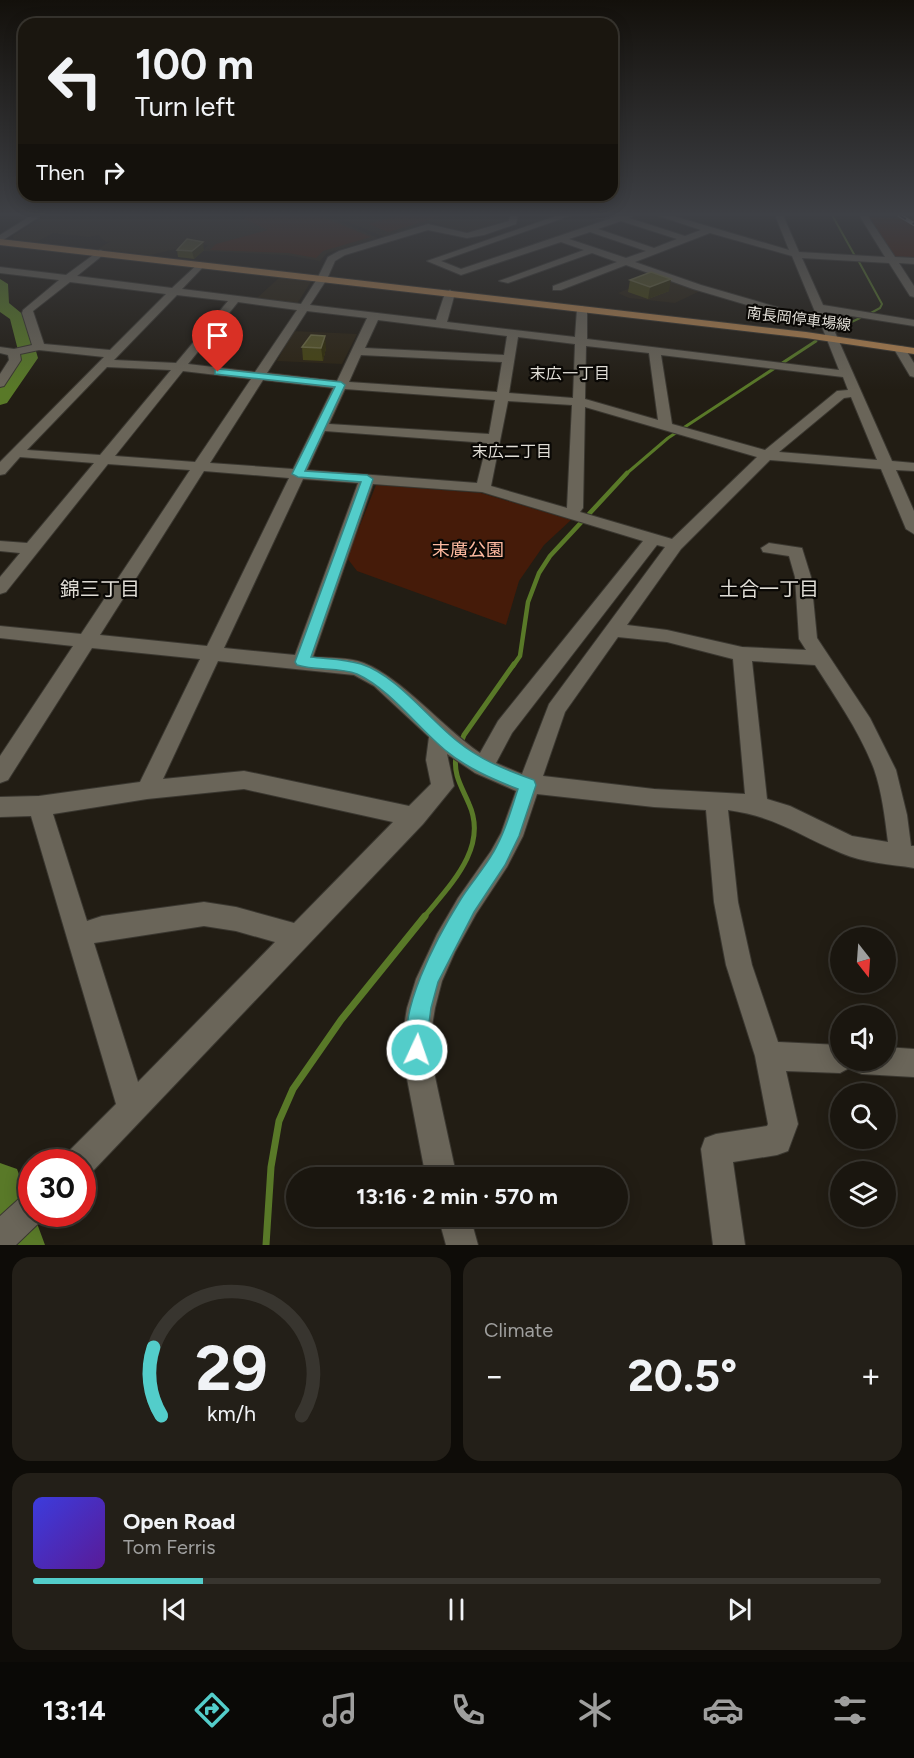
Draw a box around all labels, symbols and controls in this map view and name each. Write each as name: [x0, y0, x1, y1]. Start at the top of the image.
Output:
text: 100 m: [135, 39, 254, 90]
icon: left: [36, 42, 114, 120]
text: Turn left: [135, 90, 235, 123]
icon: right: [97, 156, 130, 189]
text: Then: [36, 159, 85, 186]
street label: 南長岡停車場線: [746, 304, 852, 334]
pin: [192, 310, 243, 372]
icon: arrive: [201, 319, 234, 352]
district label: 末広一丁目: [530, 364, 610, 383]
district label: 末広二丁目: [472, 442, 552, 461]
park label: 末廣公園: [432, 539, 504, 561]
district label: 錦三丁目: [60, 577, 140, 601]
district label: 土合一丁目: [719, 577, 819, 601]
north arrow: [830, 927, 896, 993]
map controls: [830, 927, 896, 1227]
button: sound: [830, 1005, 896, 1071]
position arrow: [385, 1018, 449, 1082]
button: search: [830, 1083, 896, 1149]
speed limit sign: 30: [18, 1149, 96, 1227]
button: layers: [830, 1161, 896, 1227]
text: 13:16 · 2 min · 570 m: [356, 1183, 558, 1210]
text: Climate: [484, 1318, 553, 1342]
text: 29: [195, 1331, 268, 1406]
text: 20.5°: [628, 1348, 737, 1402]
text: −: [484, 1356, 505, 1395]
text: +: [860, 1356, 881, 1395]
text: km/h: [207, 1401, 256, 1426]
text: Open Road: [123, 1508, 235, 1535]
text: Tom Ferris: [123, 1535, 216, 1559]
icon: previous: [158, 1593, 191, 1626]
icon: pause: [440, 1593, 473, 1626]
icon: next: [723, 1593, 756, 1626]
icon: directions: [191, 1689, 233, 1731]
icon: music: [319, 1689, 361, 1731]
icon: phone: [447, 1689, 489, 1731]
icon: climate: [574, 1689, 616, 1731]
icon: car: [702, 1689, 744, 1731]
icon: filters: [829, 1689, 871, 1731]
text: 13:14: [43, 1694, 106, 1727]

